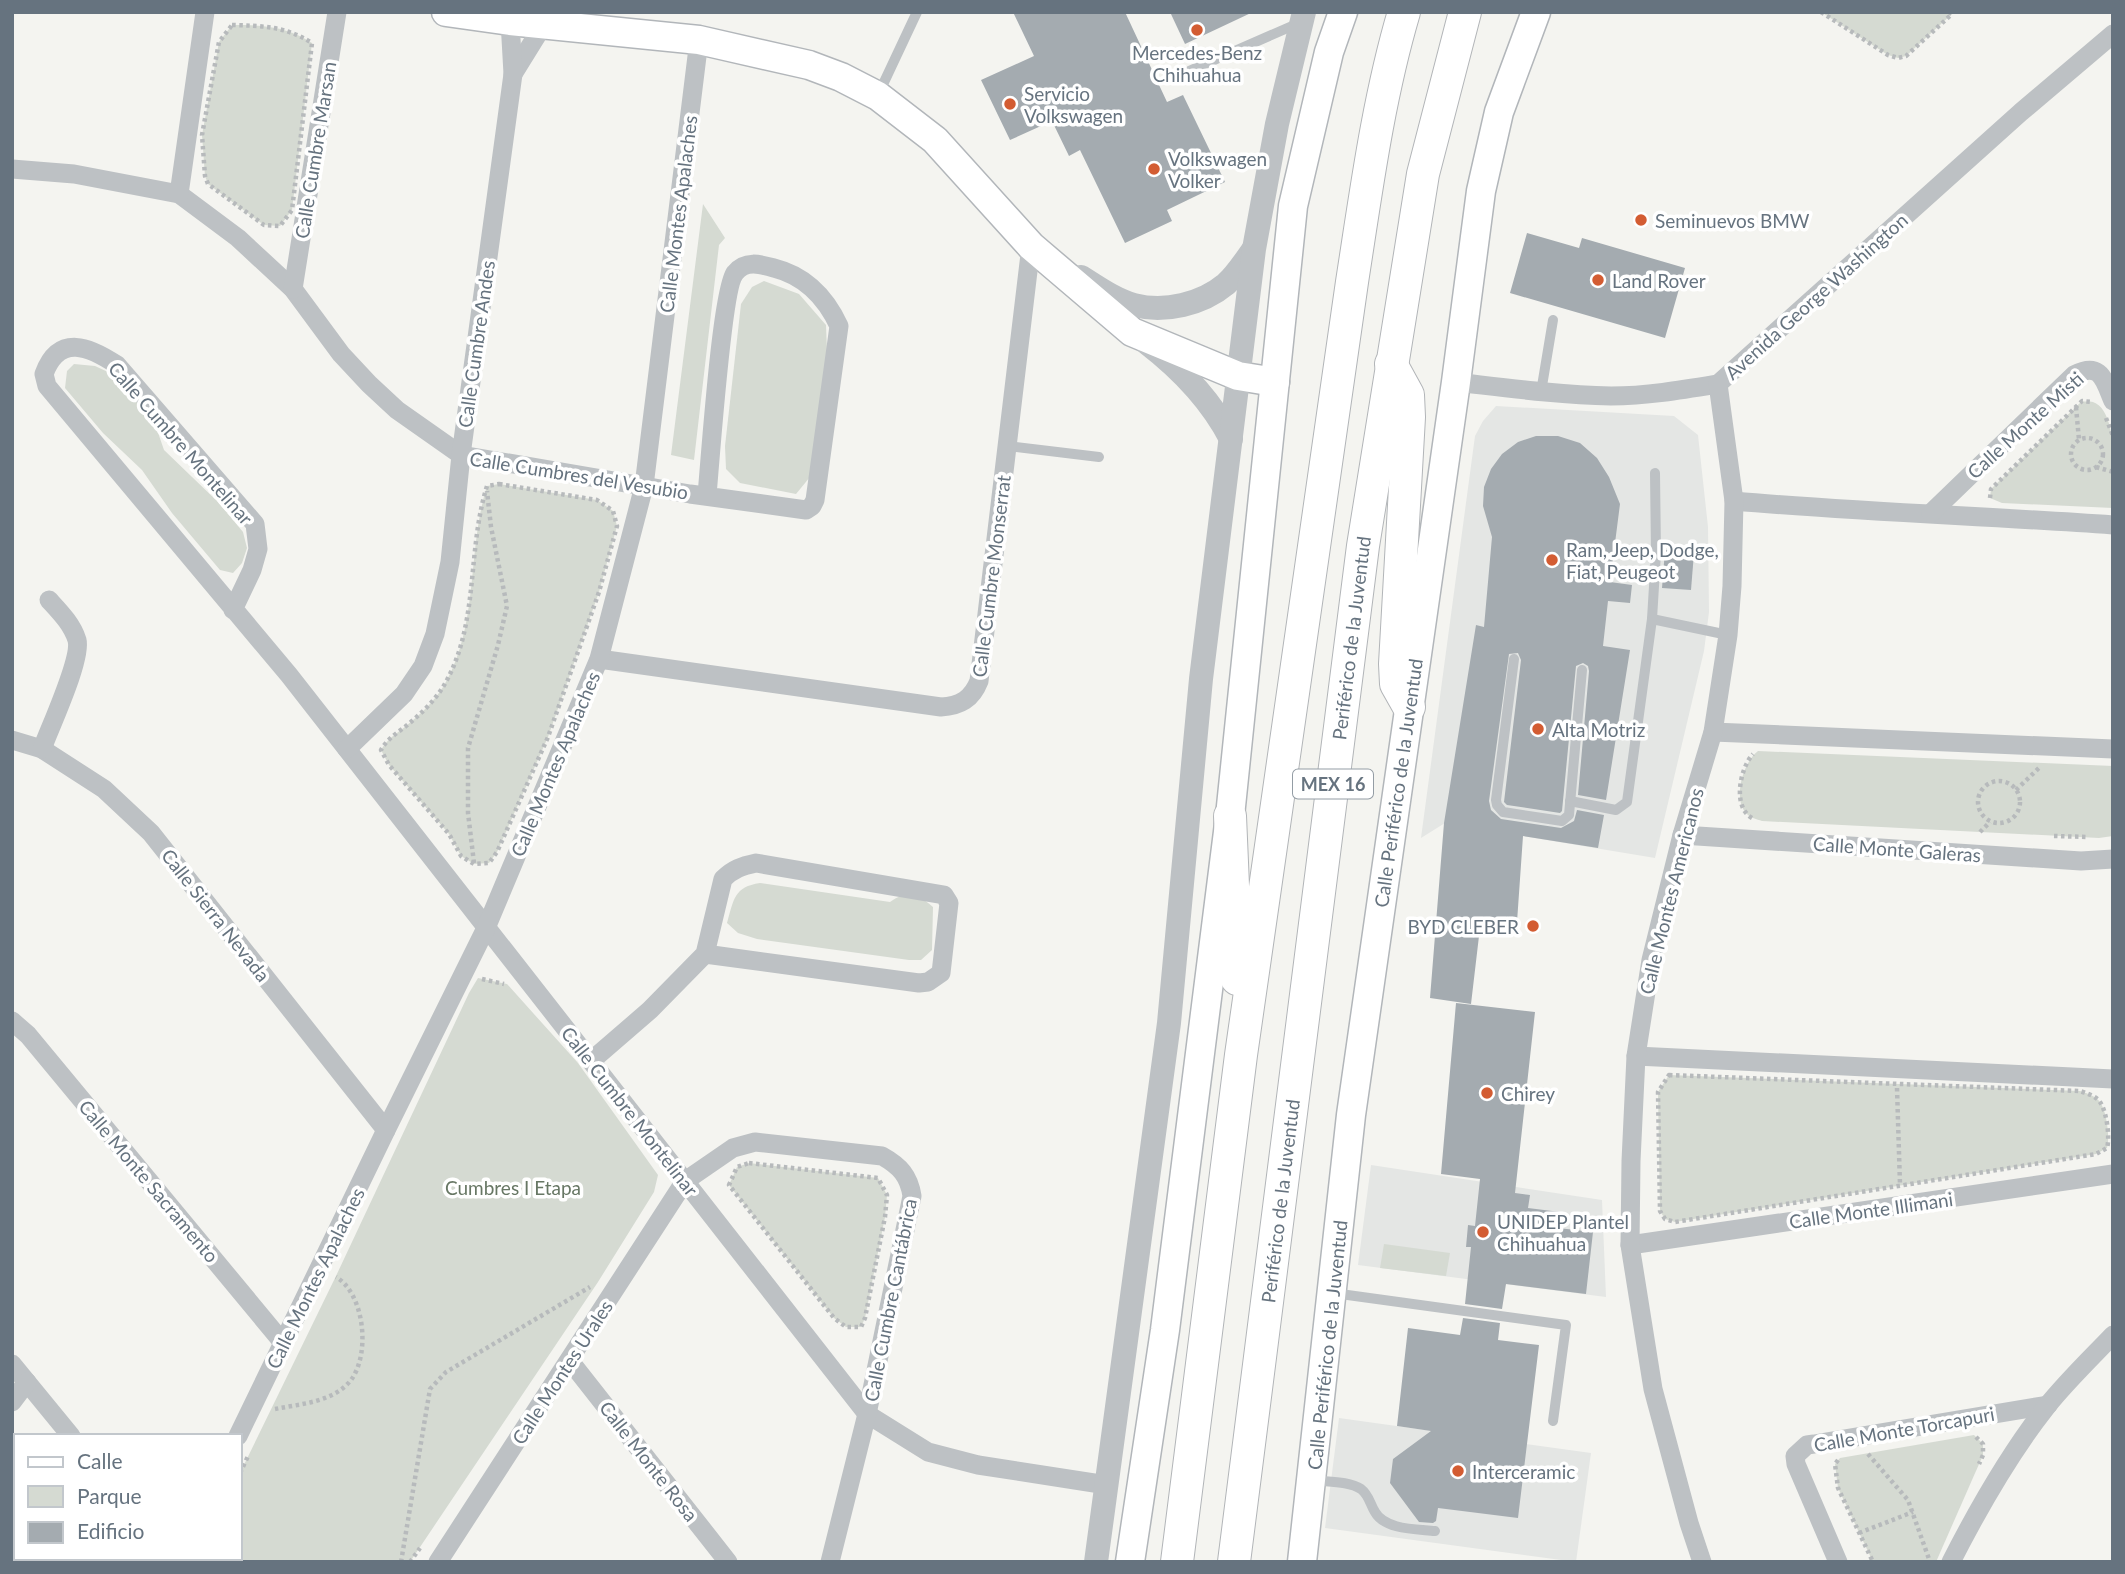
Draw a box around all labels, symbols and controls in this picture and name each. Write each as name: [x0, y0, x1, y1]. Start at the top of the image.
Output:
marker: Mercedes-Benz Chihuahua: [1189, 22, 1205, 38]
place label: Mercedes-Benz Chihuahua: [1132, 41, 1262, 86]
street label: Calle Cumbre Marsan: [290, 60, 340, 240]
place label: Servicio Volkswagen: [1024, 82, 1123, 127]
marker: Servicio Volkswagen: [1002, 96, 1018, 112]
street label: Calle Montes Apalaches: [654, 114, 702, 314]
place label: Volkswagen Volker: [1168, 147, 1267, 192]
marker: Volkswagen Volker: [1146, 161, 1162, 177]
street label: Avenida George Washington: [1720, 208, 1912, 384]
place label: Seminuevos BMW: [1655, 209, 1810, 232]
marker: Seminuevos BMW: [1633, 212, 1649, 228]
street label: Calle Cumbre Andes: [453, 259, 499, 429]
place label: Land Rover: [1612, 269, 1706, 292]
marker: Land Rover: [1590, 272, 1606, 288]
street label: Calle Cumbre Montelinar: [104, 357, 258, 529]
street label: Calle Monte Misti: [1962, 367, 2088, 483]
street label: Calle Cumbres del Vesubio: [468, 446, 690, 504]
street label: Calle Cumbre Monserrat: [967, 473, 1015, 678]
street label: Periférico de la Juventud: [1327, 535, 1375, 741]
place label: Ram, Jeep, Dodge, Fiat, Peugeot: [1566, 538, 1719, 583]
marker: Ram, Jeep, Dodge, Fiat, Peugeot: [1544, 552, 1560, 568]
street label: Calle Periférico de la Juventud: [1369, 657, 1427, 909]
street label: Calle Montes Apalaches: [506, 668, 604, 860]
place label: Alta Motriz: [1552, 718, 1645, 741]
marker: Alta Motriz: [1530, 721, 1546, 737]
road number: MEX 16: [1293, 770, 1373, 798]
street label: Calle Montes Americanos: [1634, 785, 1708, 997]
street label: Calle Monte Galeras: [1812, 832, 1982, 866]
street label: Calle Sierra Nevada: [157, 844, 275, 986]
place label: BYD CLEBER: [1407, 915, 1519, 938]
marker: BYD CLEBER: [1525, 918, 1541, 934]
street label: Calle Cumbre Montelinar: [557, 1022, 703, 1200]
place label: Chirey: [1501, 1082, 1555, 1105]
marker: Chirey: [1479, 1085, 1495, 1101]
street label: Calle Monte Sacramento: [74, 1095, 224, 1267]
street label: Periférico de la Juventud: [1256, 1098, 1304, 1304]
park label: Cumbres I Etapa: [445, 1176, 581, 1199]
street label: Calle Montes Apalaches: [261, 1184, 369, 1372]
street label: Calle Monte Illimani: [1788, 1187, 1954, 1233]
street label: Calle Cumbre Cantábrica: [859, 1197, 921, 1403]
place label: UNIDEP Plantel Chihuahua: [1497, 1210, 1629, 1255]
street label: Calle Periférico de la Juventud: [1302, 1219, 1352, 1471]
marker: UNIDEP Plantel Chihuahua: [1475, 1224, 1491, 1240]
street label: Calle Montes Urales: [507, 1296, 617, 1448]
street label: Calle Monte Rosa: [595, 1396, 703, 1526]
street label: Calle Monte Torcapuri: [1812, 1402, 1996, 1456]
legend: [14, 1434, 242, 1560]
text: Calle: [77, 1448, 122, 1473]
place label: Interceramic: [1472, 1460, 1575, 1483]
marker: Interceramic: [1450, 1463, 1466, 1479]
text: Parque: [77, 1483, 142, 1508]
text: Edificio: [77, 1518, 145, 1543]

